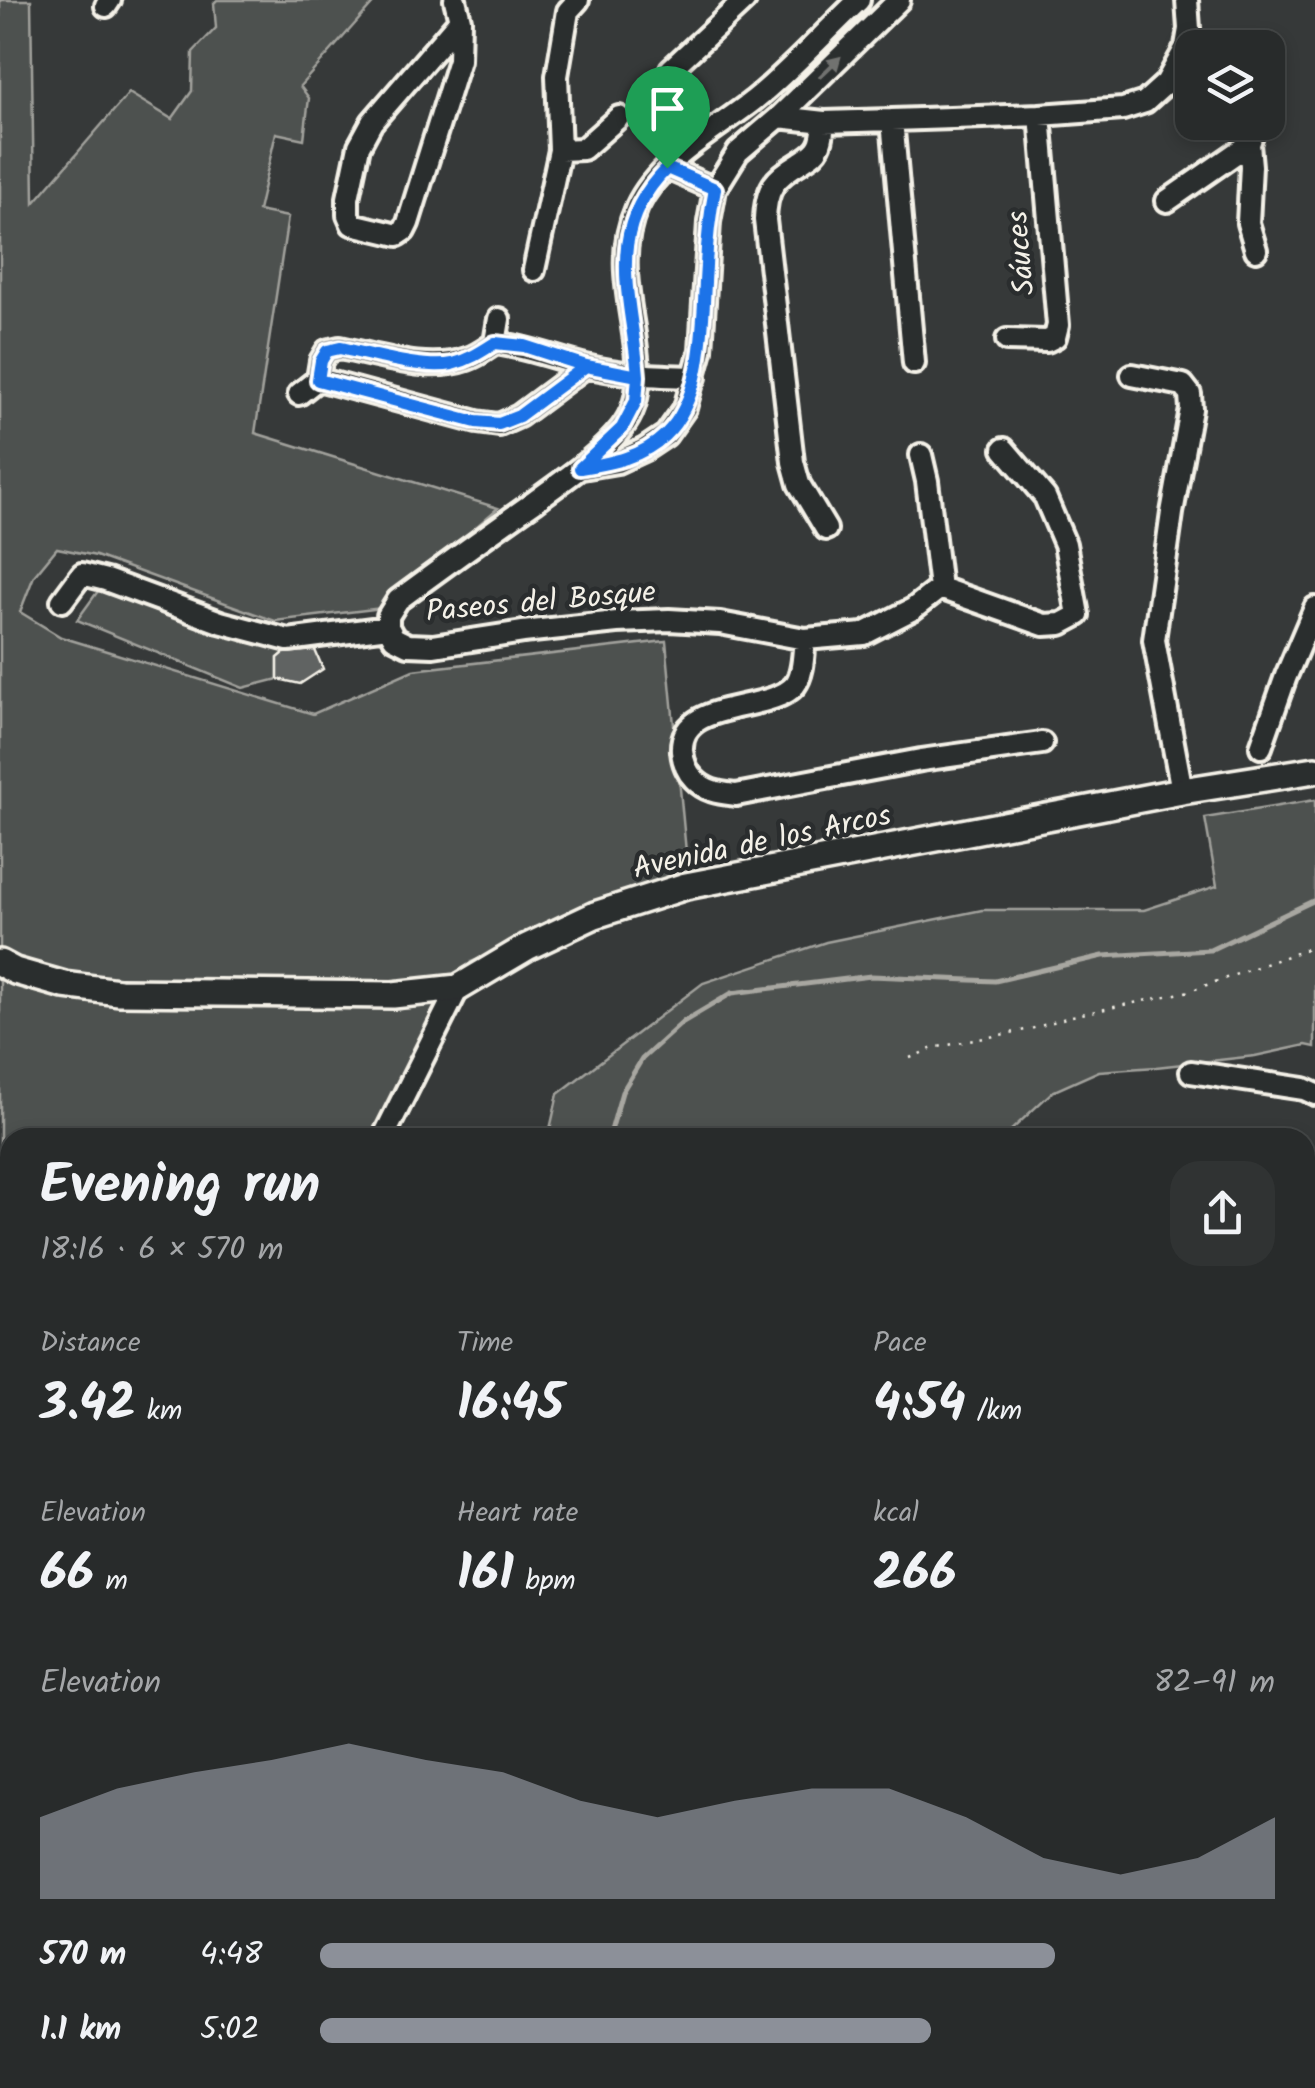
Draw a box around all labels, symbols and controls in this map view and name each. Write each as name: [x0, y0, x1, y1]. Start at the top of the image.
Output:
map controls: [1175, 30, 1285, 140]
button: layers: [1175, 30, 1285, 140]
one-way arrow: [817, 56, 841, 80]
pin: [625, 66, 710, 169]
icon: arrive: [640, 81, 695, 136]
street label: Sáuces: [994, 209, 1050, 297]
street label: Paseos del Bosque: [424, 569, 658, 637]
street label: Avenida de los Arcos: [629, 792, 896, 894]
text: Evening run: [40, 1144, 320, 1231]
button: share: [1170, 1161, 1275, 1266]
text: 18:16 · 6 × 570 m: [40, 1225, 284, 1276]
text: Distance: [40, 1321, 141, 1366]
text: Time: [457, 1321, 513, 1366]
text: Pace: [873, 1321, 927, 1366]
text: 3.42: [40, 1366, 136, 1446]
text: 16:45: [457, 1366, 564, 1446]
text: 4:54: [873, 1366, 965, 1446]
text: km: [136, 1389, 182, 1434]
text: /km: [965, 1389, 1022, 1434]
text: Elevation: [40, 1491, 146, 1536]
text: Heart rate: [457, 1491, 578, 1536]
text: kcal: [873, 1491, 919, 1536]
text: 66: [40, 1536, 94, 1616]
text: 161: [457, 1536, 514, 1616]
text: 266: [873, 1536, 957, 1616]
text: m: [94, 1559, 128, 1604]
text: bpm: [514, 1559, 576, 1604]
text: Elevation: [40, 1658, 161, 1709]
text: 82–91 m: [1154, 1658, 1275, 1709]
text: 570 m: [40, 1930, 126, 1981]
text: 4:48: [200, 1930, 262, 1981]
text: 1.1 km: [40, 2005, 121, 2056]
text: 5:02: [200, 2005, 260, 2056]

